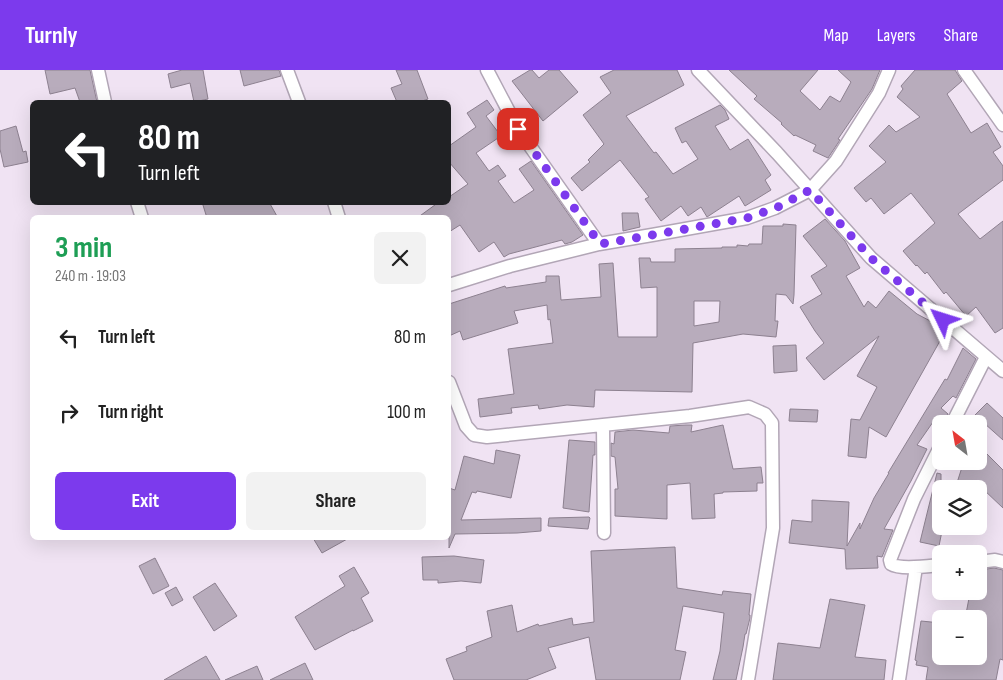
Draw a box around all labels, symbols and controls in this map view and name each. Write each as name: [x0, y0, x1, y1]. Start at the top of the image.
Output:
text: Turnly: [25, 21, 78, 50]
text: Map: [824, 25, 849, 46]
text: Layers: [877, 25, 916, 46]
text: Share: [944, 25, 978, 46]
pin: [497, 108, 539, 150]
icon: arrive: [504, 115, 532, 143]
text: 80 m: [138, 117, 200, 160]
icon: left: [55, 120, 120, 185]
text: Turn left: [138, 160, 200, 187]
text: 3 min: [55, 230, 112, 266]
button: close: [374, 232, 426, 284]
text: 240 m · 19:03: [55, 267, 126, 286]
position arrow: [916, 293, 968, 345]
icon: left: [55, 324, 83, 352]
text: Turn left: [98, 326, 155, 349]
text: 80 m: [394, 326, 426, 349]
icon: right: [55, 399, 83, 427]
text: Turn right: [98, 401, 163, 424]
text: 100 m: [387, 401, 426, 424]
north arrow: [932, 415, 988, 470]
map controls: [932, 415, 987, 665]
button: Exit: [55, 472, 236, 530]
button: Share: [246, 472, 426, 530]
button: layers: [932, 480, 987, 535]
button: +: [932, 545, 987, 600]
button: −: [932, 610, 987, 665]

